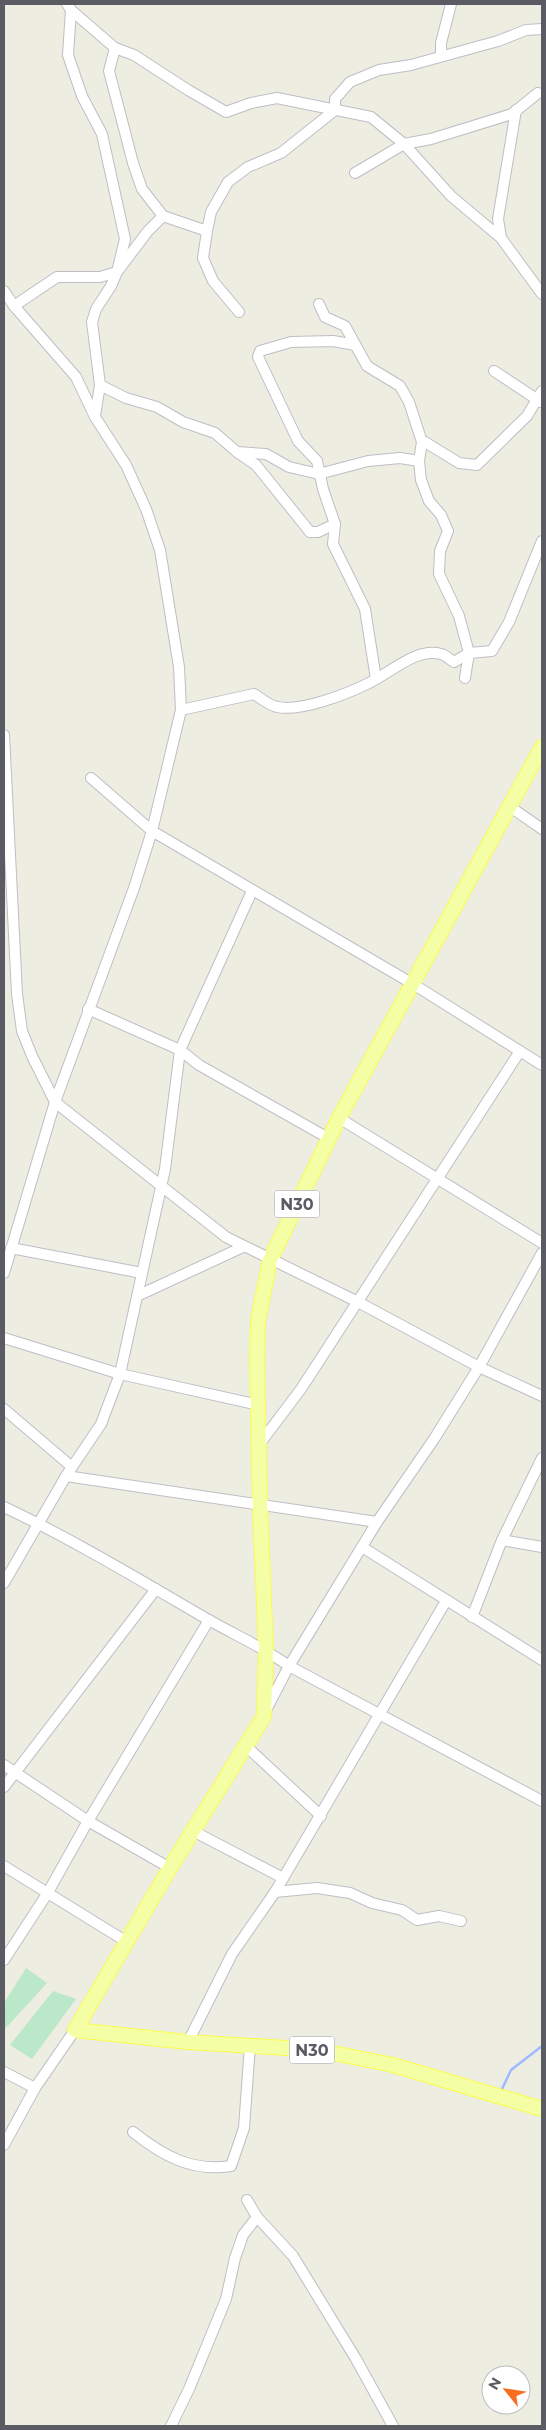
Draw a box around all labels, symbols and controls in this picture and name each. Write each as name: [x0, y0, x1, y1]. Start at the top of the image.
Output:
road number: N30: [274, 1190, 320, 1218]
road number: N30: [290, 2036, 334, 2064]
north arrow: [481, 2365, 531, 2415]
text: N: [484, 2374, 505, 2393]

